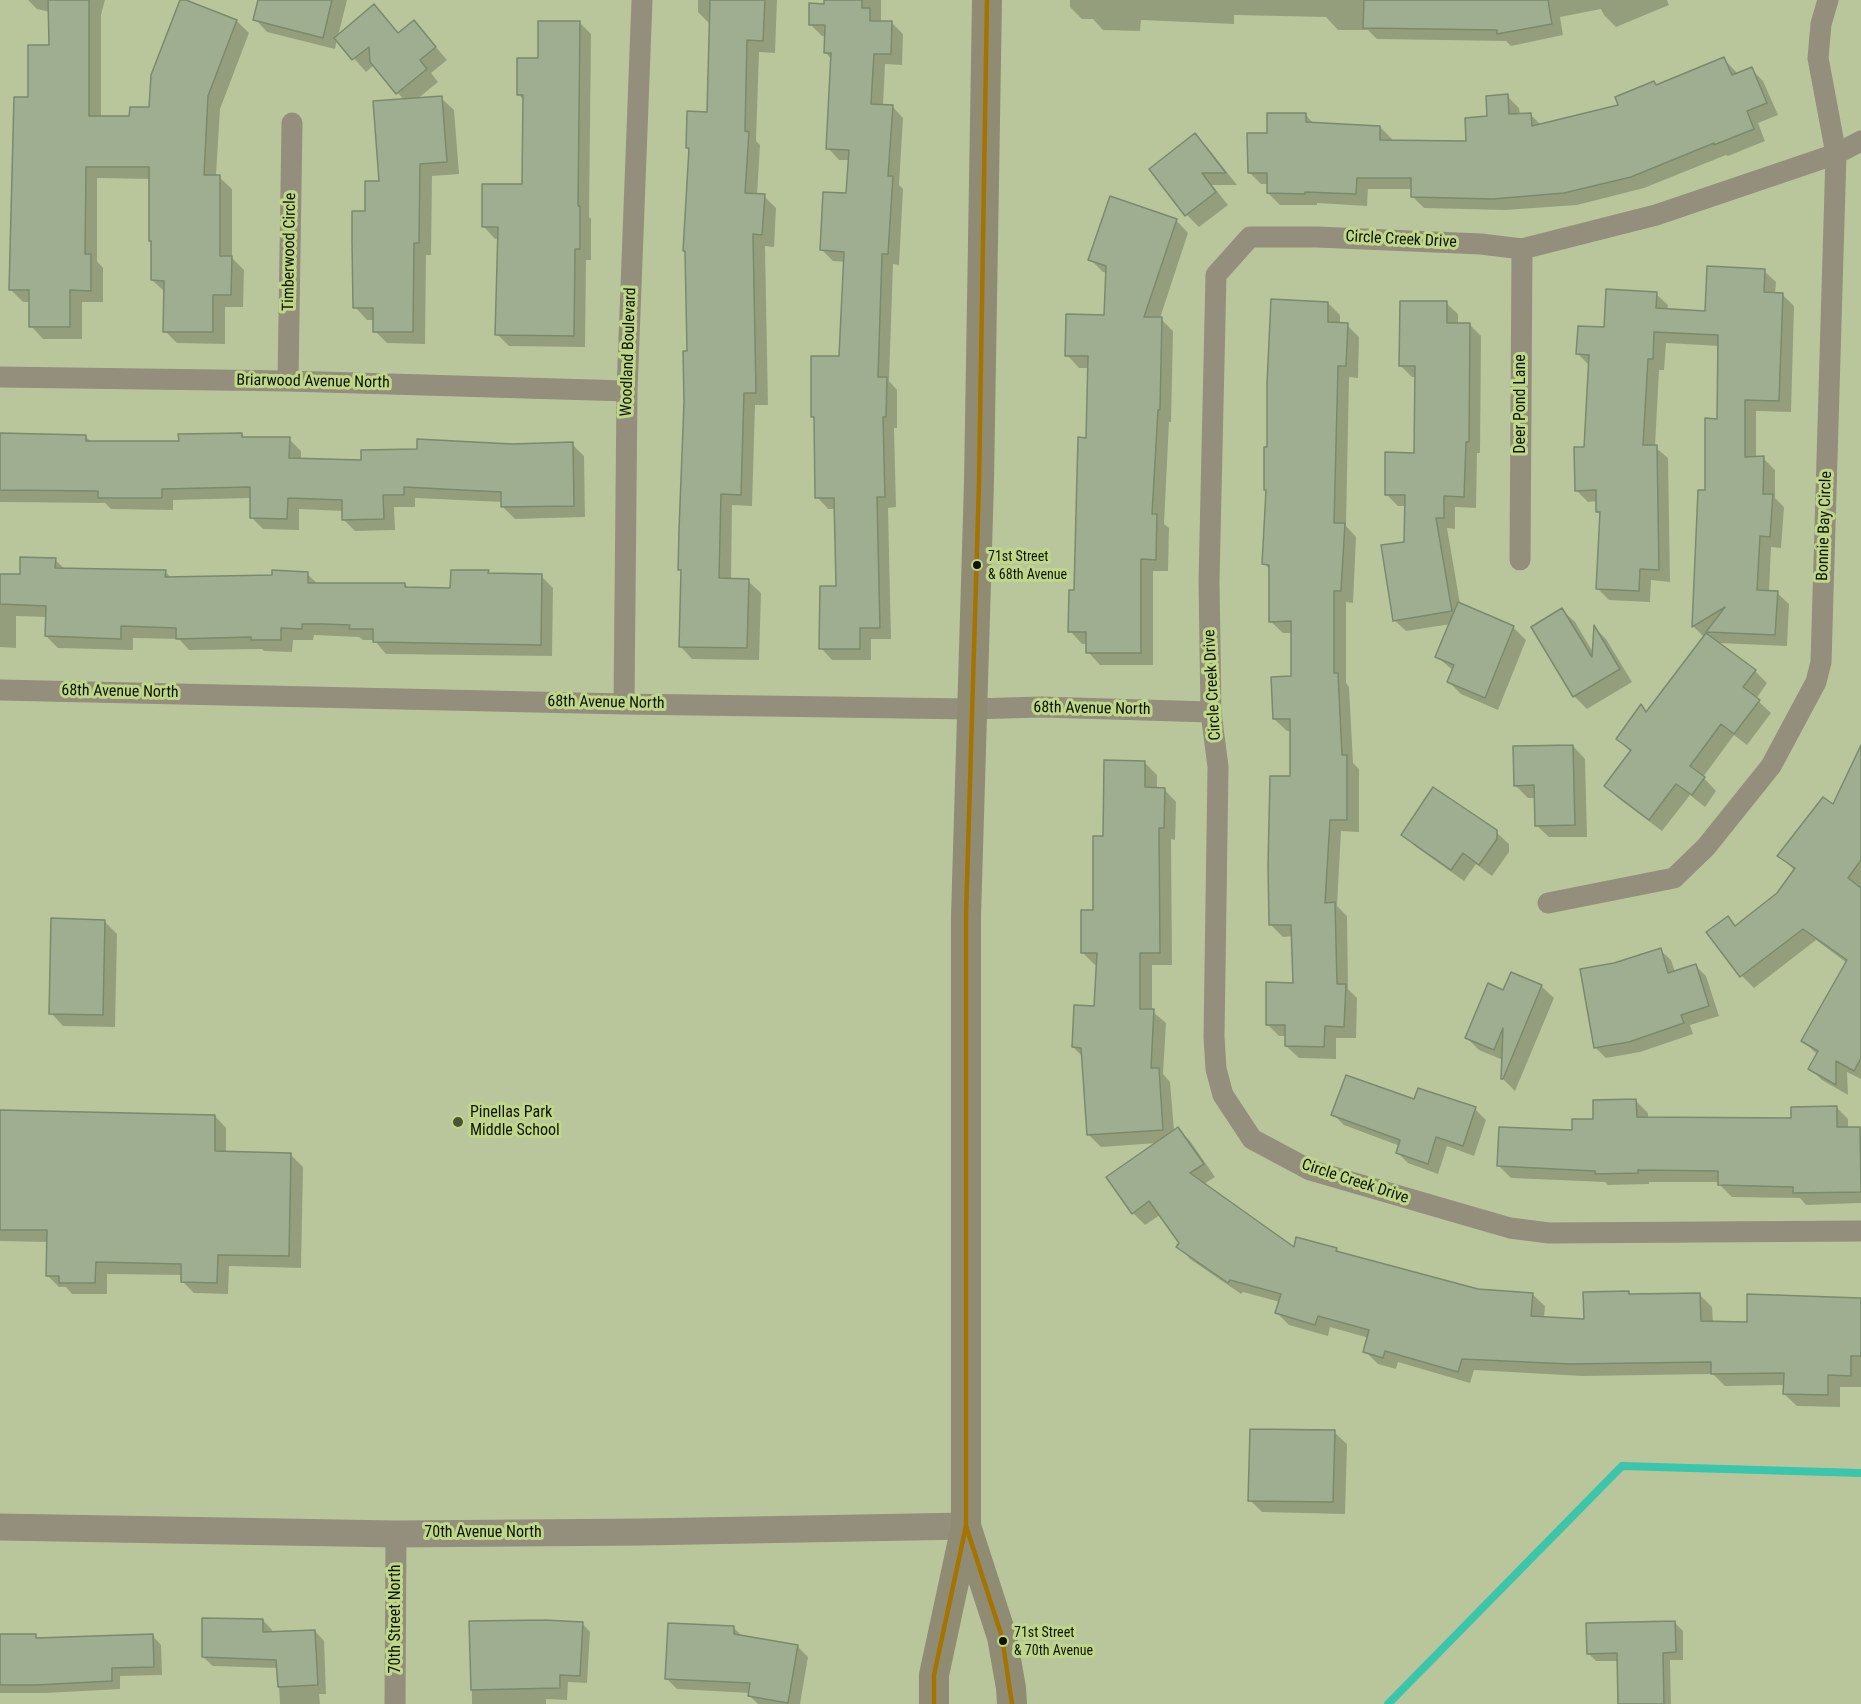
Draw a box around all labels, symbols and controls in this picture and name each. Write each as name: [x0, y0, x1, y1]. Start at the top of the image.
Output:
street label: Timberwood Circle: [279, 193, 301, 311]
street label: Circle Creek Drive: [1345, 228, 1457, 252]
street label: Woodland Boulevard: [617, 287, 641, 417]
street label: Deer Pond Lane: [1511, 354, 1531, 454]
street label: Briarwood Avenue North: [236, 371, 390, 393]
street label: Bonnie Bay Circle: [1813, 471, 1837, 581]
place label: 71st Street & 68th Avenue: [988, 549, 1067, 582]
marker: 71st Street & 68th Avenue: [971, 559, 983, 571]
street label: Circle Creek Drive: [1201, 629, 1225, 741]
street label: 68th Avenue North: [61, 681, 179, 703]
street label: 68th Avenue North: [547, 692, 665, 714]
street label: 68th Avenue North: [1033, 698, 1151, 720]
place label: Pinellas Park Middle School: [470, 1103, 560, 1141]
marker: Pinellas Park Middle School: [451, 1115, 465, 1129]
street label: Circle Creek Drive: [1299, 1156, 1411, 1208]
street label: 70th Avenue North: [424, 1523, 542, 1543]
street label: 70th Street North: [386, 1565, 406, 1673]
place label: 71st Street & 70th Avenue: [1014, 1625, 1093, 1658]
marker: 71st Street & 70th Avenue: [997, 1635, 1009, 1647]

